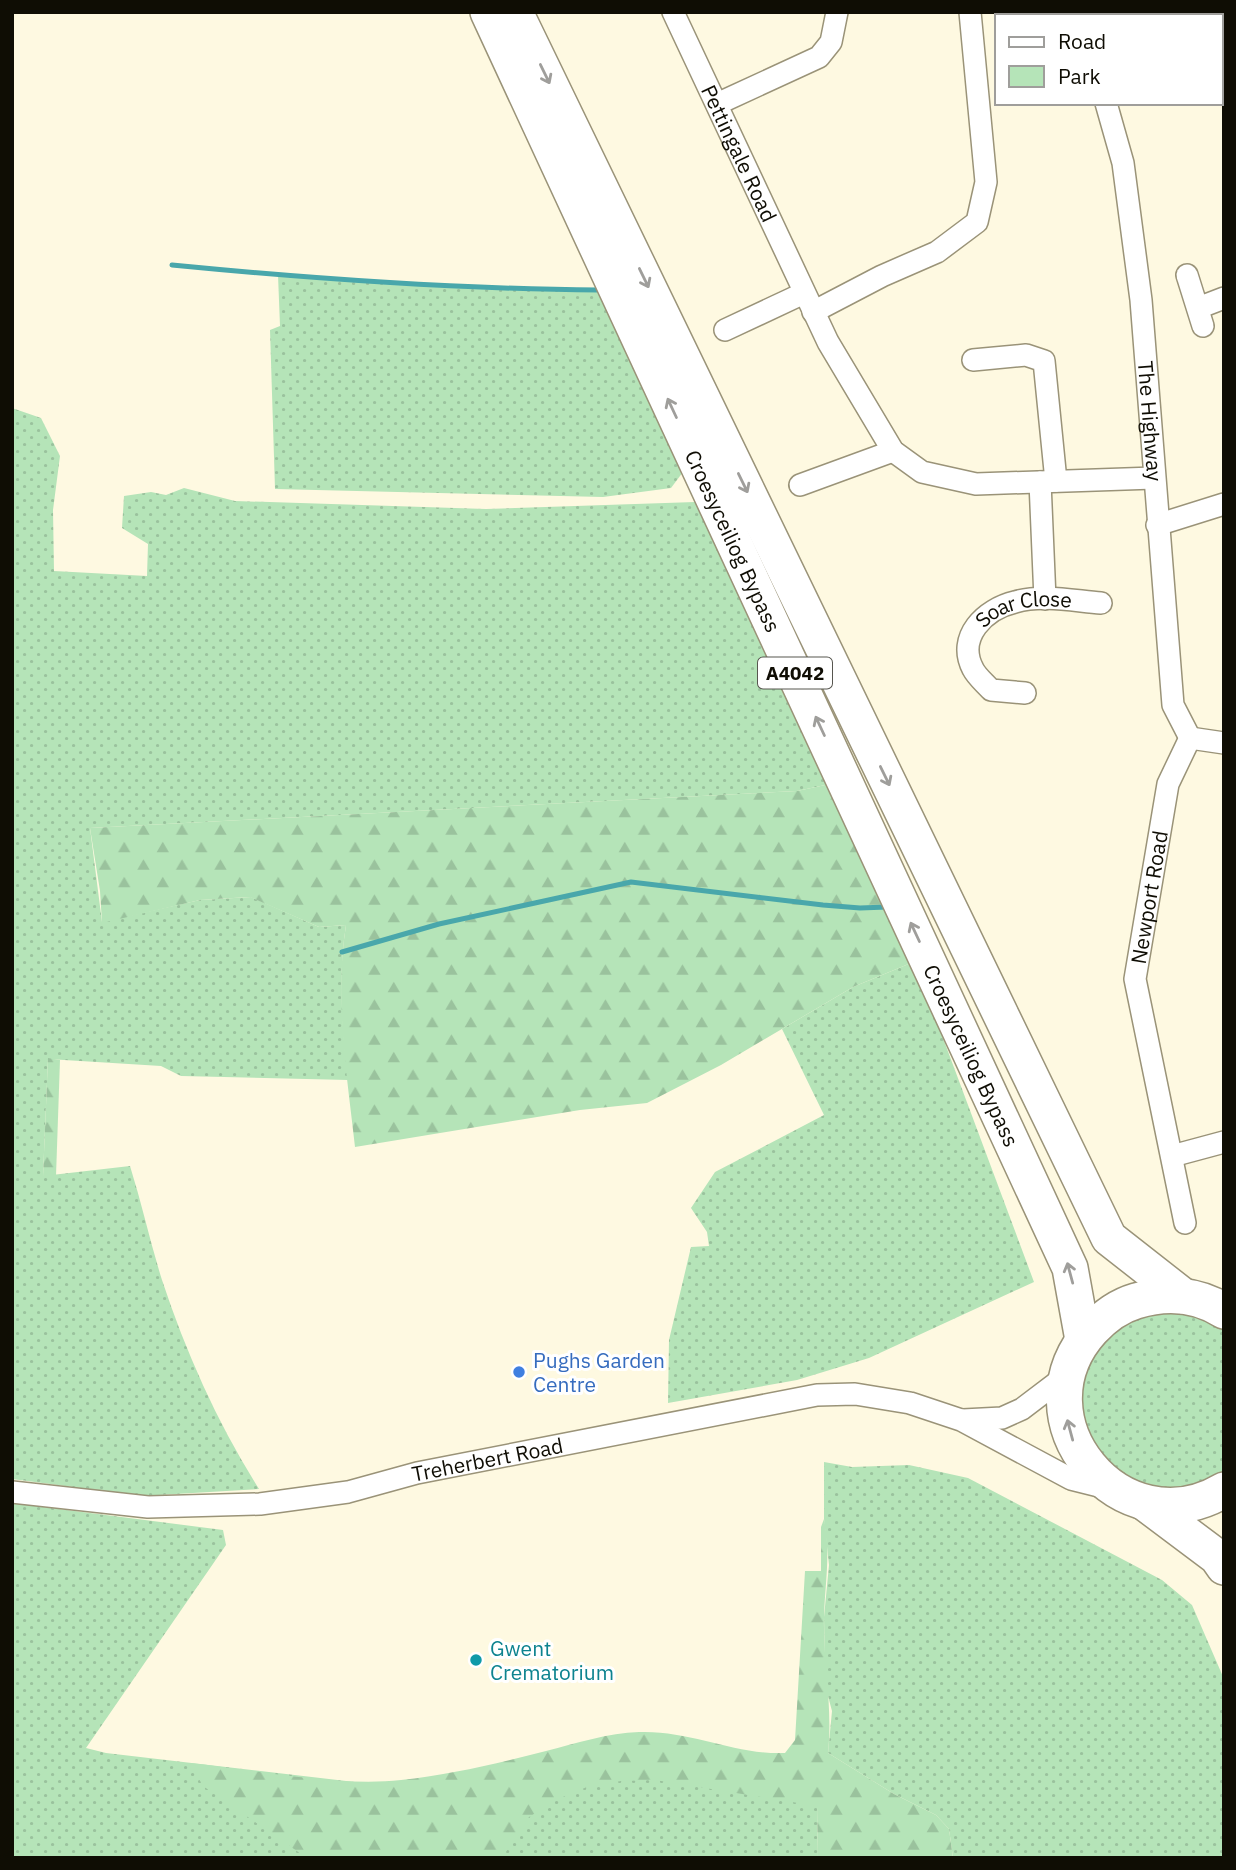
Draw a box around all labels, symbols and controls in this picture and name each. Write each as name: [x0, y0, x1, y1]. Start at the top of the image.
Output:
legend: [995, 14, 1222, 105]
text: Road: [1058, 27, 1106, 55]
text: Park: [1058, 62, 1101, 90]
one-way arrow: [538, 63, 552, 84]
street label: Pettingale Road: [695, 80, 784, 226]
one-way arrow: [638, 267, 651, 288]
street label: The Highway: [1132, 360, 1169, 483]
one-way arrow: [665, 398, 678, 419]
street label: Croesyceiliog Bypass: [679, 445, 787, 637]
one-way arrow: [737, 472, 751, 493]
street label: Soar Close: [969, 584, 1073, 633]
road number: A4042: [758, 658, 832, 688]
one-way arrow: [812, 716, 826, 737]
one-way arrow: [879, 765, 893, 786]
street label: Newport Road: [1124, 828, 1174, 966]
one-way arrow: [908, 922, 921, 943]
street label: Croesyceiliog Bypass: [917, 960, 1026, 1151]
one-way arrow: [1063, 1262, 1076, 1285]
place label: Pughs Garden Centre: [533, 1346, 665, 1398]
marker: Pughs Garden Centre: [511, 1364, 527, 1380]
one-way arrow: [1063, 1420, 1076, 1442]
street label: Treherbert Road: [409, 1431, 565, 1488]
place label: Gwent Crematorium: [490, 1634, 614, 1686]
marker: Gwent Crematorium: [468, 1652, 484, 1668]

